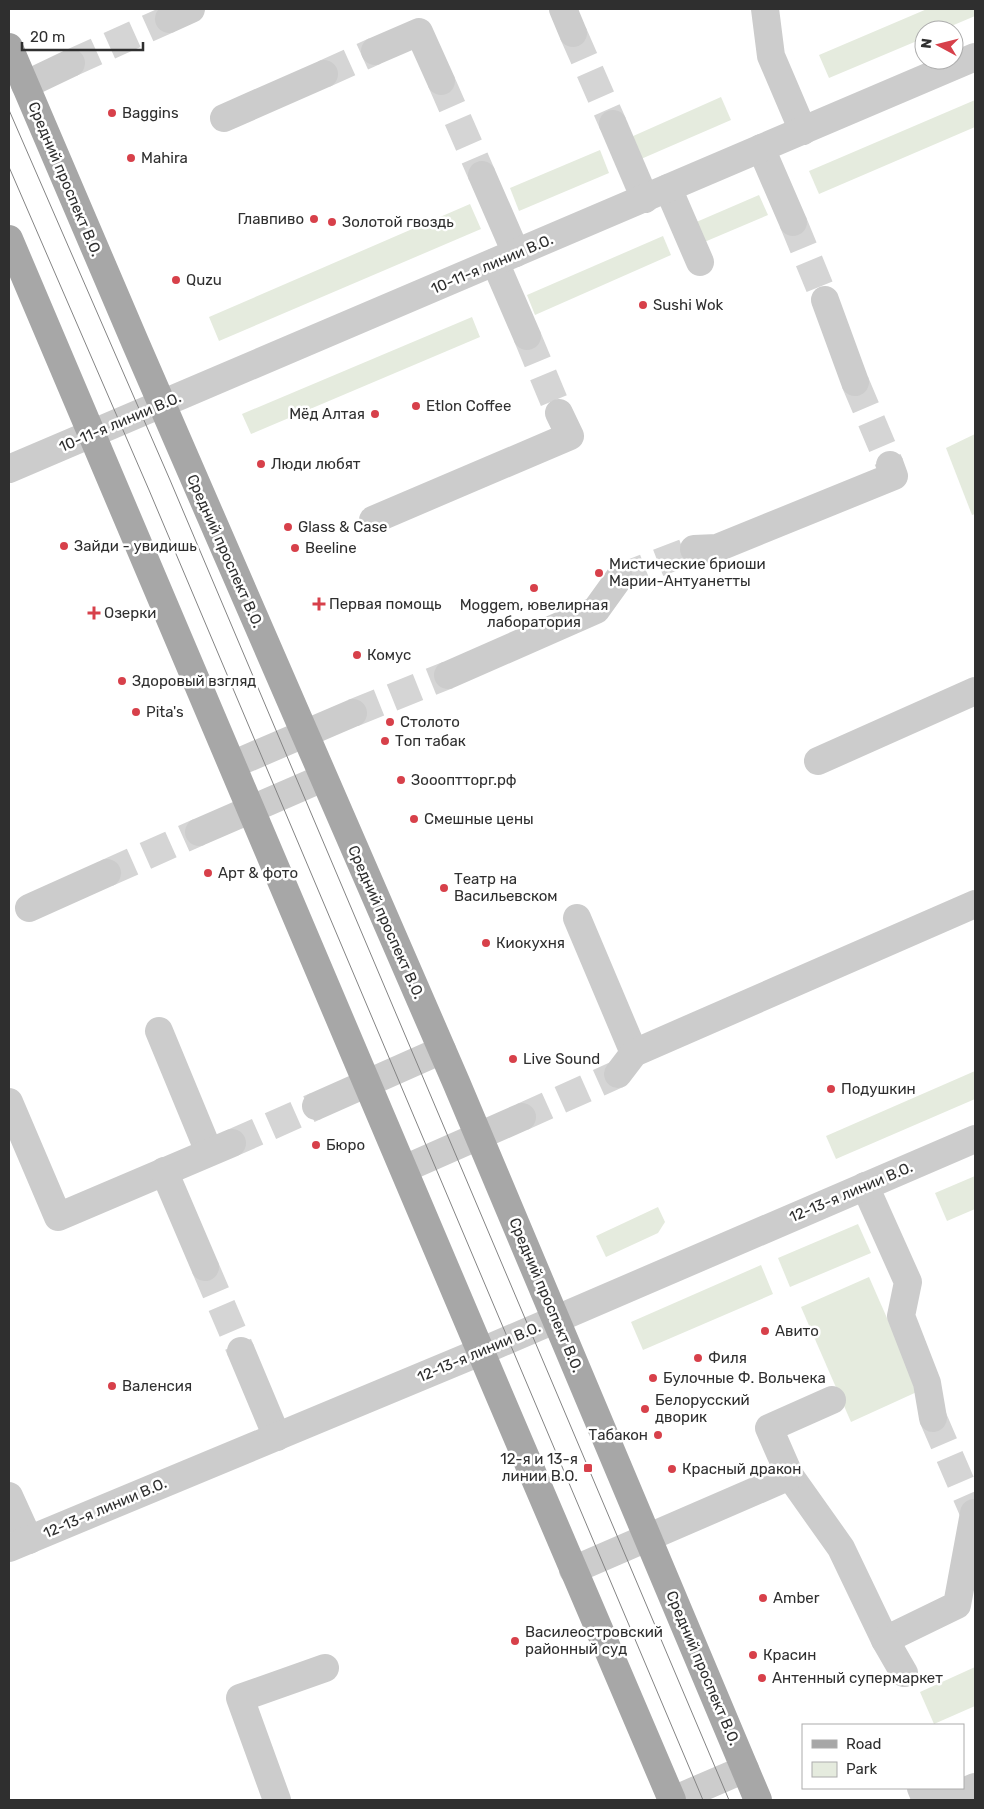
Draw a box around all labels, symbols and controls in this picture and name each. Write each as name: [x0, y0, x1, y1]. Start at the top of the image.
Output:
scale bar: [22, 20, 144, 52]
north arrow: [914, 20, 964, 70]
text: 20 m: [30, 28, 65, 46]
text: N: [918, 37, 936, 50]
street label: Средний проспект В.О.: [24, 99, 106, 259]
place label: Baggins: [122, 104, 179, 122]
marker: Baggins: [106, 107, 118, 119]
place label: Mahira: [141, 149, 188, 167]
marker: Mahira: [125, 152, 137, 164]
place label: Главпиво: [238, 210, 304, 228]
marker: Главпиво: [308, 213, 320, 225]
place label: Золотой гвоздь: [342, 213, 454, 231]
marker: Золотой гвоздь: [326, 216, 338, 228]
street label: 10-11-я линии В.О.: [428, 230, 556, 298]
place label: Quzu: [186, 271, 222, 289]
marker: Quzu: [170, 274, 182, 286]
place label: Sushi Wok: [653, 296, 724, 314]
marker: Sushi Wok: [637, 299, 649, 311]
street label: 10-11-я линии В.О.: [56, 388, 184, 456]
place label: Etlon Coffee: [426, 397, 511, 415]
marker: Etlon Coffee: [410, 400, 422, 412]
place label: Мёд Алтая: [289, 405, 365, 423]
marker: Мёд Алтая: [369, 408, 381, 420]
place label: Люди любят: [271, 455, 361, 473]
marker: Люди любят: [255, 458, 267, 470]
street label: Средний проспект В.О.: [183, 471, 267, 631]
place label: Glass & Case: [298, 518, 388, 536]
marker: Glass & Case: [282, 521, 294, 533]
place label: Зайди - увидишь: [74, 537, 197, 555]
place label: Beeline: [305, 539, 357, 557]
marker: Зайди - увидишь: [58, 540, 70, 552]
marker: Beeline: [289, 542, 301, 554]
place label: Мистические бриоши Марии-Антуанетты: [609, 555, 766, 590]
marker: Мистические бриоши Марии-Антуанетты: [593, 567, 605, 579]
marker: Moggem, ювелирная лаборатория: [528, 582, 540, 594]
place label: Первая помощь: [329, 595, 442, 613]
place label: Moggem, ювелирная лаборатория: [460, 596, 608, 631]
marker: Первая помощь: [313, 598, 325, 610]
place label: Озерки: [104, 604, 156, 622]
marker: Озерки: [88, 607, 100, 619]
place label: Комус: [367, 646, 411, 664]
marker: Комус: [351, 649, 363, 661]
place label: Здоровый взгляд: [132, 672, 256, 690]
marker: Здоровый взгляд: [116, 675, 128, 687]
place label: Pita's: [146, 703, 184, 721]
marker: Pita's: [130, 706, 142, 718]
place label: Столото: [400, 713, 460, 731]
marker: Столото: [384, 716, 396, 728]
place label: Топ табак: [395, 732, 466, 750]
marker: Топ табак: [379, 735, 391, 747]
place label: Зоооптторг.рф: [411, 771, 517, 789]
marker: Зоооптторг.рф: [395, 774, 407, 786]
place label: Смешные цены: [424, 810, 534, 828]
marker: Смешные цены: [408, 813, 420, 825]
street label: Средний проспект В.О.: [344, 842, 428, 1002]
place label: Арт & фото: [218, 864, 298, 882]
marker: Арт & фото: [202, 867, 214, 879]
place label: Театр на Васильевском: [454, 870, 558, 905]
marker: Театр на Васильевском: [438, 882, 450, 894]
place label: Киокухня: [496, 934, 565, 952]
marker: Киокухня: [480, 937, 492, 949]
place label: Live Sound: [523, 1050, 600, 1068]
marker: Live Sound: [507, 1053, 519, 1065]
place label: Подушкин: [841, 1080, 916, 1098]
marker: Подушкин: [825, 1083, 837, 1095]
place label: Бюро: [326, 1136, 365, 1154]
marker: Бюро: [310, 1139, 322, 1151]
street label: 12-13-я линии В.О.: [787, 1158, 915, 1226]
street label: Средний проспект В.О.: [505, 1215, 587, 1375]
street label: 12-13-я линии В.О.: [415, 1318, 543, 1386]
place label: Авито: [775, 1322, 819, 1340]
marker: Авито: [759, 1325, 771, 1337]
place label: Филя: [708, 1349, 747, 1367]
marker: Филя: [692, 1352, 704, 1364]
place label: Булочные Ф. Вольчека: [663, 1369, 826, 1387]
marker: Булочные Ф. Вольчека: [647, 1372, 659, 1384]
place label: Валенсия: [122, 1377, 192, 1395]
marker: Валенсия: [106, 1380, 118, 1392]
place label: Белорусский дворик: [655, 1391, 750, 1426]
marker: Белорусский дворик: [639, 1403, 651, 1415]
place label: Табакон: [589, 1426, 648, 1444]
marker: Табакон: [652, 1429, 664, 1441]
place label: 12-я и 13-я линии В.О.: [500, 1450, 578, 1485]
place label: Красный дракон: [682, 1460, 801, 1478]
marker: 12-я и 13-я линии В.О.: [582, 1462, 594, 1474]
marker: Красный дракон: [666, 1463, 678, 1475]
street label: 12-13-я линии В.О.: [41, 1474, 169, 1542]
street label: Средний проспект В.О.: [662, 1588, 744, 1748]
place label: Amber: [773, 1589, 820, 1607]
marker: Amber: [757, 1592, 769, 1604]
place label: Василеостровский районный суд: [525, 1623, 663, 1658]
marker: Василеостровский районный суд: [509, 1635, 521, 1647]
place label: Красин: [763, 1646, 816, 1664]
marker: Красин: [747, 1649, 759, 1661]
place label: Антенный супермаркет: [772, 1669, 943, 1687]
marker: Антенный супермаркет: [756, 1672, 768, 1684]
legend: [802, 1724, 964, 1789]
text: Road: [846, 1735, 882, 1753]
text: Park: [846, 1760, 877, 1778]

